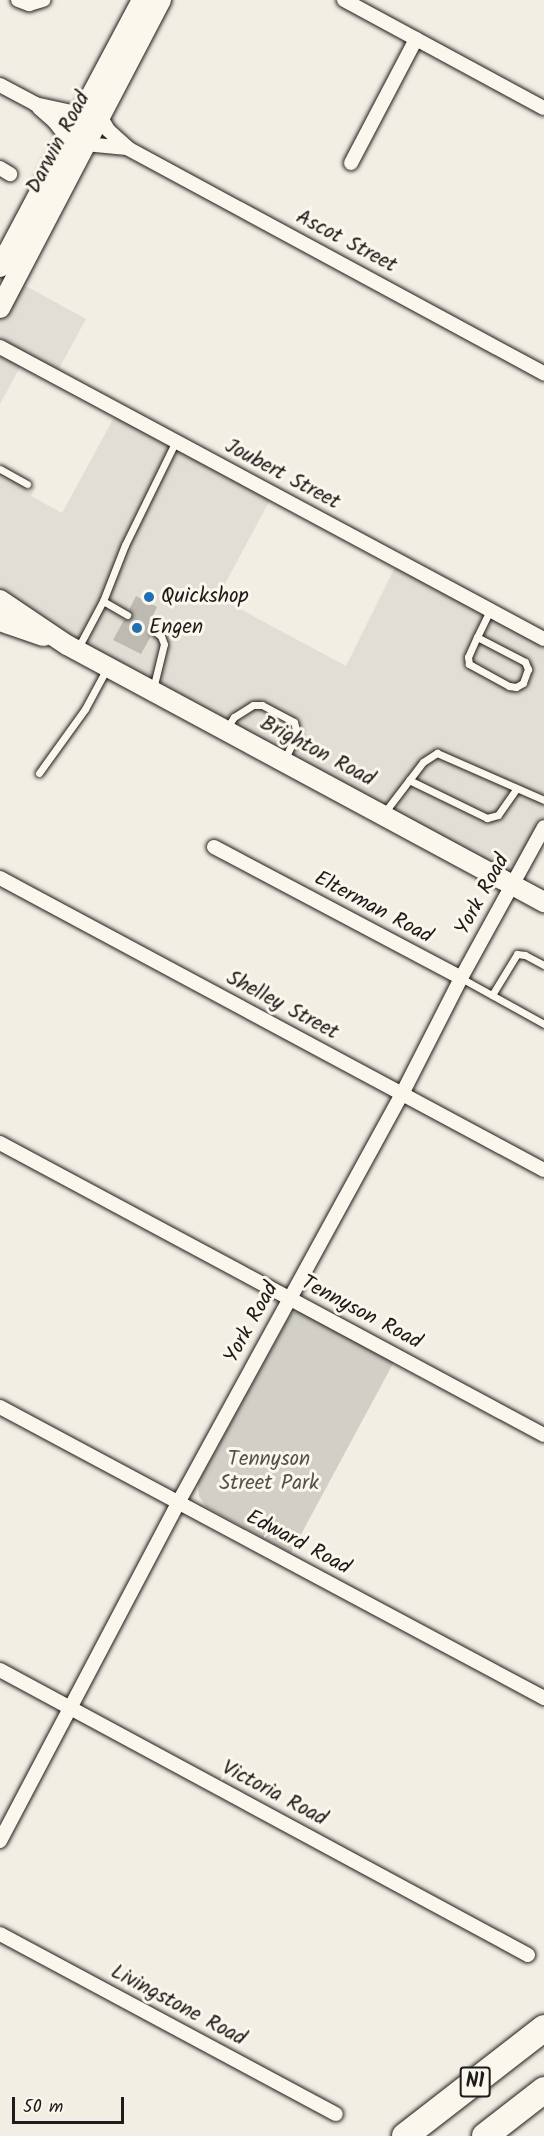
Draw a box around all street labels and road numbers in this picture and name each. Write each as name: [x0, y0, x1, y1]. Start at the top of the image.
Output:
street label: Darwin Road: [22, 88, 96, 198]
street label: Ascot Street: [291, 205, 401, 279]
street label: Joubert Street: [220, 434, 344, 516]
street label: Brighton Road: [255, 711, 379, 793]
street label: York Road: [450, 850, 516, 940]
street label: Elterman Road: [310, 866, 436, 950]
street label: Shelley Street: [222, 966, 342, 1046]
street label: Tennyson Road: [296, 1271, 426, 1355]
street label: York Road: [219, 1278, 285, 1368]
street label: Edward Road: [241, 1505, 355, 1581]
street label: Victoria Road: [217, 1756, 331, 1832]
street label: Livingstone Road: [106, 1960, 250, 2052]
road number: N1: [458, 2065, 492, 2099]

